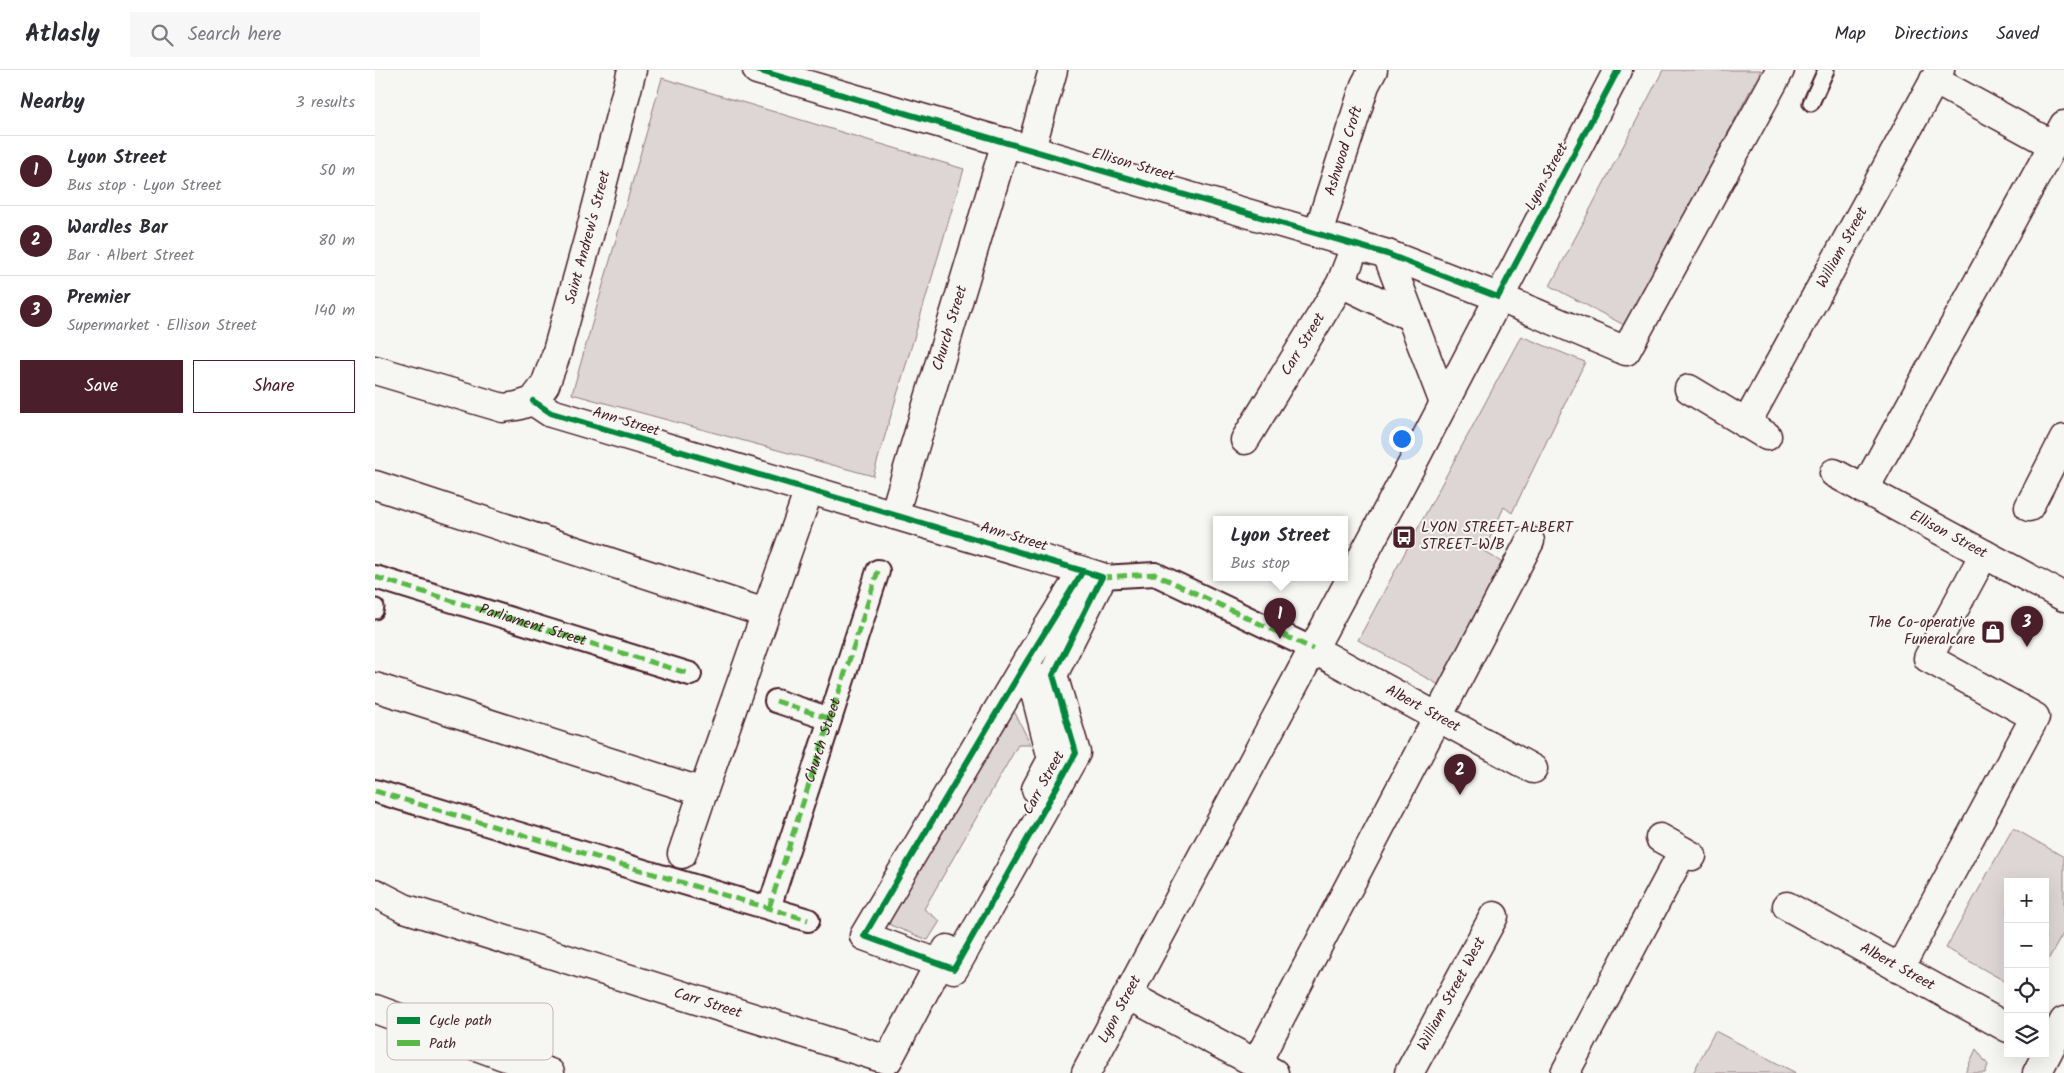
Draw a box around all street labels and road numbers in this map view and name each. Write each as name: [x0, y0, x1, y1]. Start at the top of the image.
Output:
street label: Ashwood Croft: [1319, 103, 1370, 199]
street label: Lyon Street: [1519, 138, 1575, 215]
street label: Ellison Street: [1089, 142, 1177, 188]
street label: Saint Andrew's Street: [559, 168, 618, 307]
street label: William Street: [1811, 203, 1875, 293]
street label: Church Street: [926, 282, 974, 374]
street label: Carr Street: [1275, 308, 1332, 381]
street label: Ann Street: [589, 400, 663, 444]
street label: Ellison Street: [1905, 504, 1992, 566]
street label: Ann Street: [977, 515, 1051, 559]
street label: Parliament Street: [476, 598, 590, 653]
street label: Albert Street: [1381, 679, 1465, 739]
street label: Church Street: [798, 695, 848, 786]
street label: Carr Street: [1017, 746, 1072, 819]
street label: William Street West: [1411, 933, 1493, 1055]
street label: Albert Street: [1855, 936, 1939, 997]
street label: Lyon Street: [1092, 971, 1148, 1048]
street label: Carr Street: [671, 981, 745, 1025]

